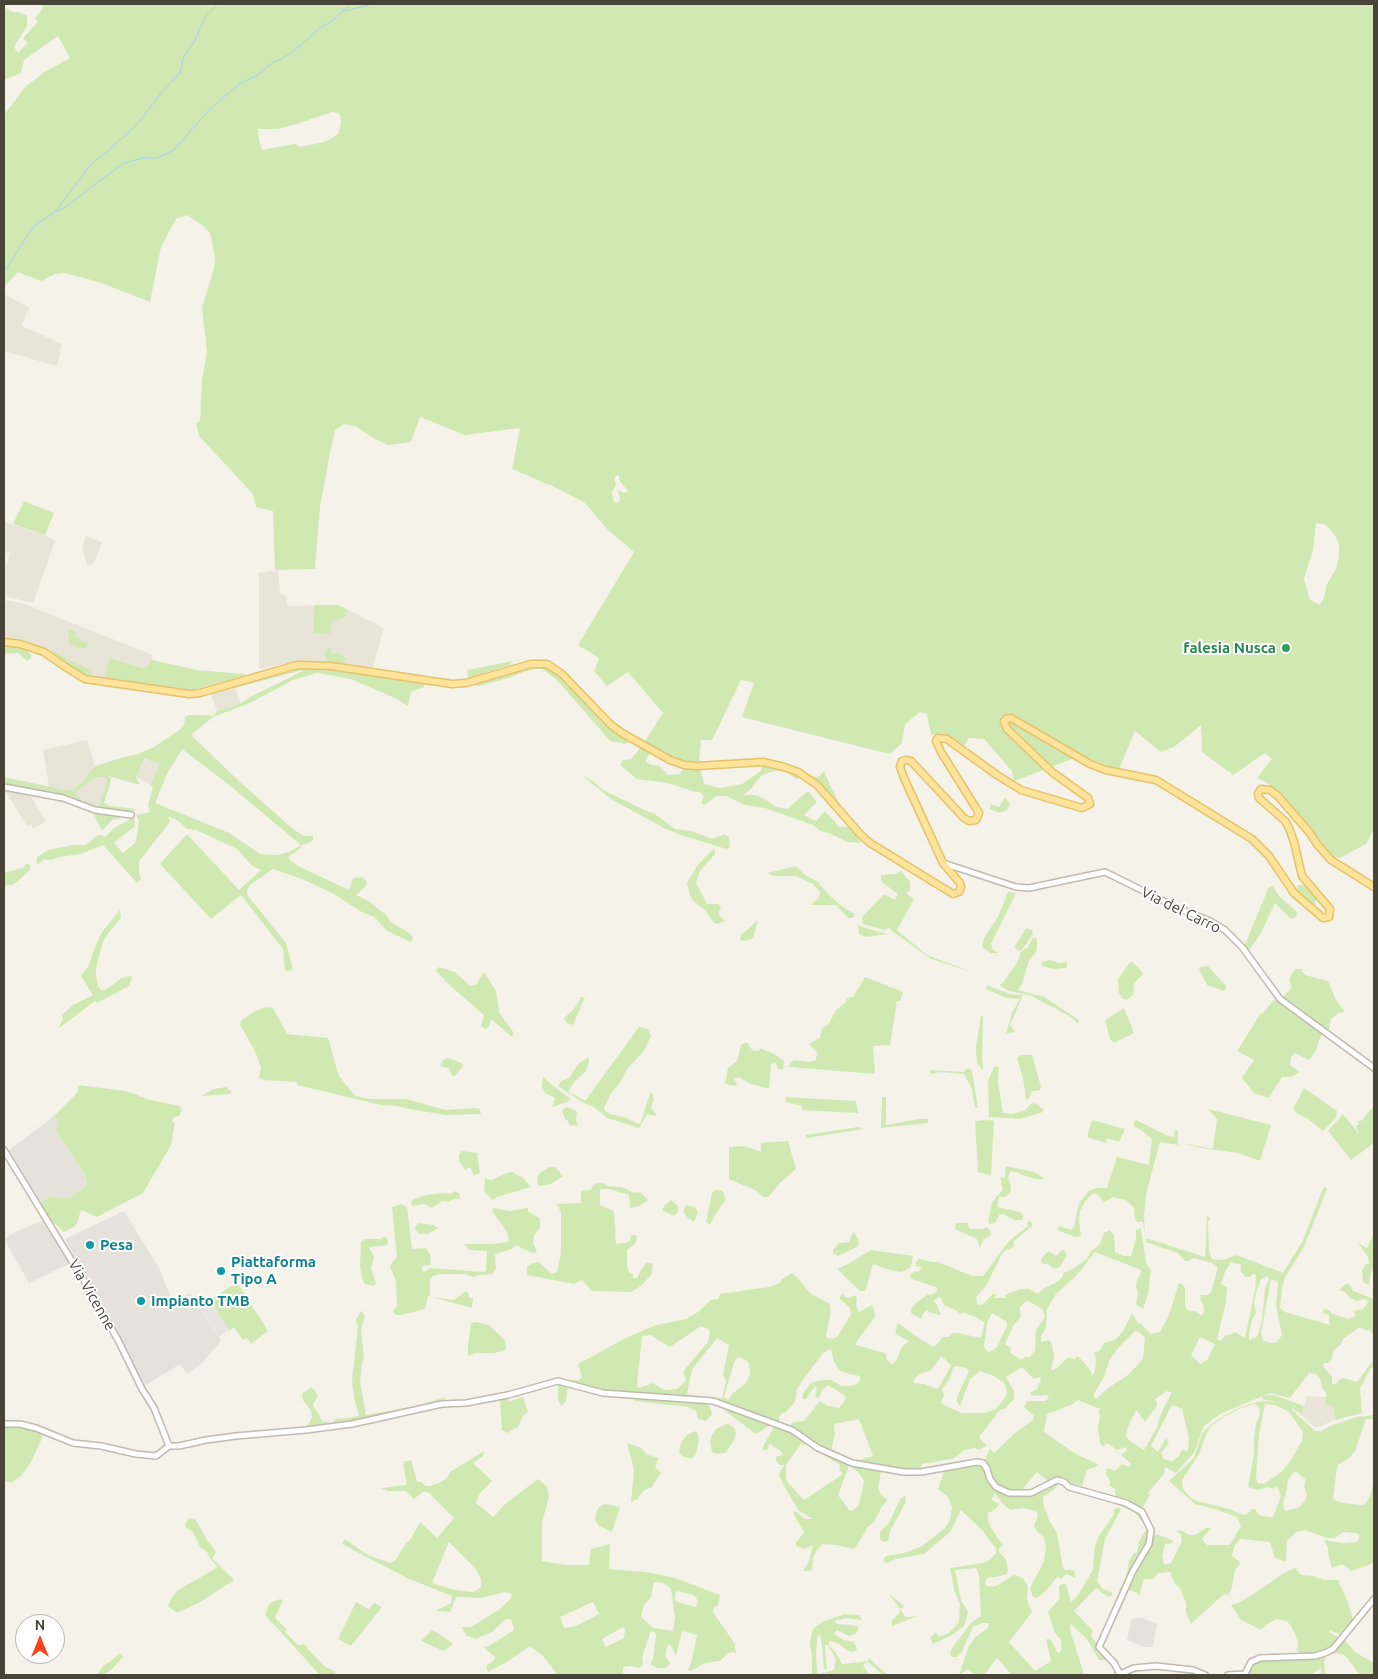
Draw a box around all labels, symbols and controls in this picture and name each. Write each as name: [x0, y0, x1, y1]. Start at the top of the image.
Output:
place label: falesia Nusca: [1183, 639, 1276, 657]
marker: falesia Nusca: [1280, 642, 1292, 654]
street label: Via del Carro: [1138, 883, 1224, 937]
place label: Pesa: [100, 1236, 133, 1254]
marker: Pesa: [84, 1239, 96, 1251]
place label: Piattaforma Tipo A: [231, 1253, 316, 1288]
street label: Via Vicenne: [64, 1256, 120, 1334]
marker: Piattaforma Tipo A: [215, 1265, 227, 1277]
place label: Impianto TMB: [151, 1292, 250, 1310]
marker: Impianto TMB: [135, 1295, 147, 1307]
north arrow: [15, 1614, 65, 1664]
text: N: [35, 1617, 45, 1633]

